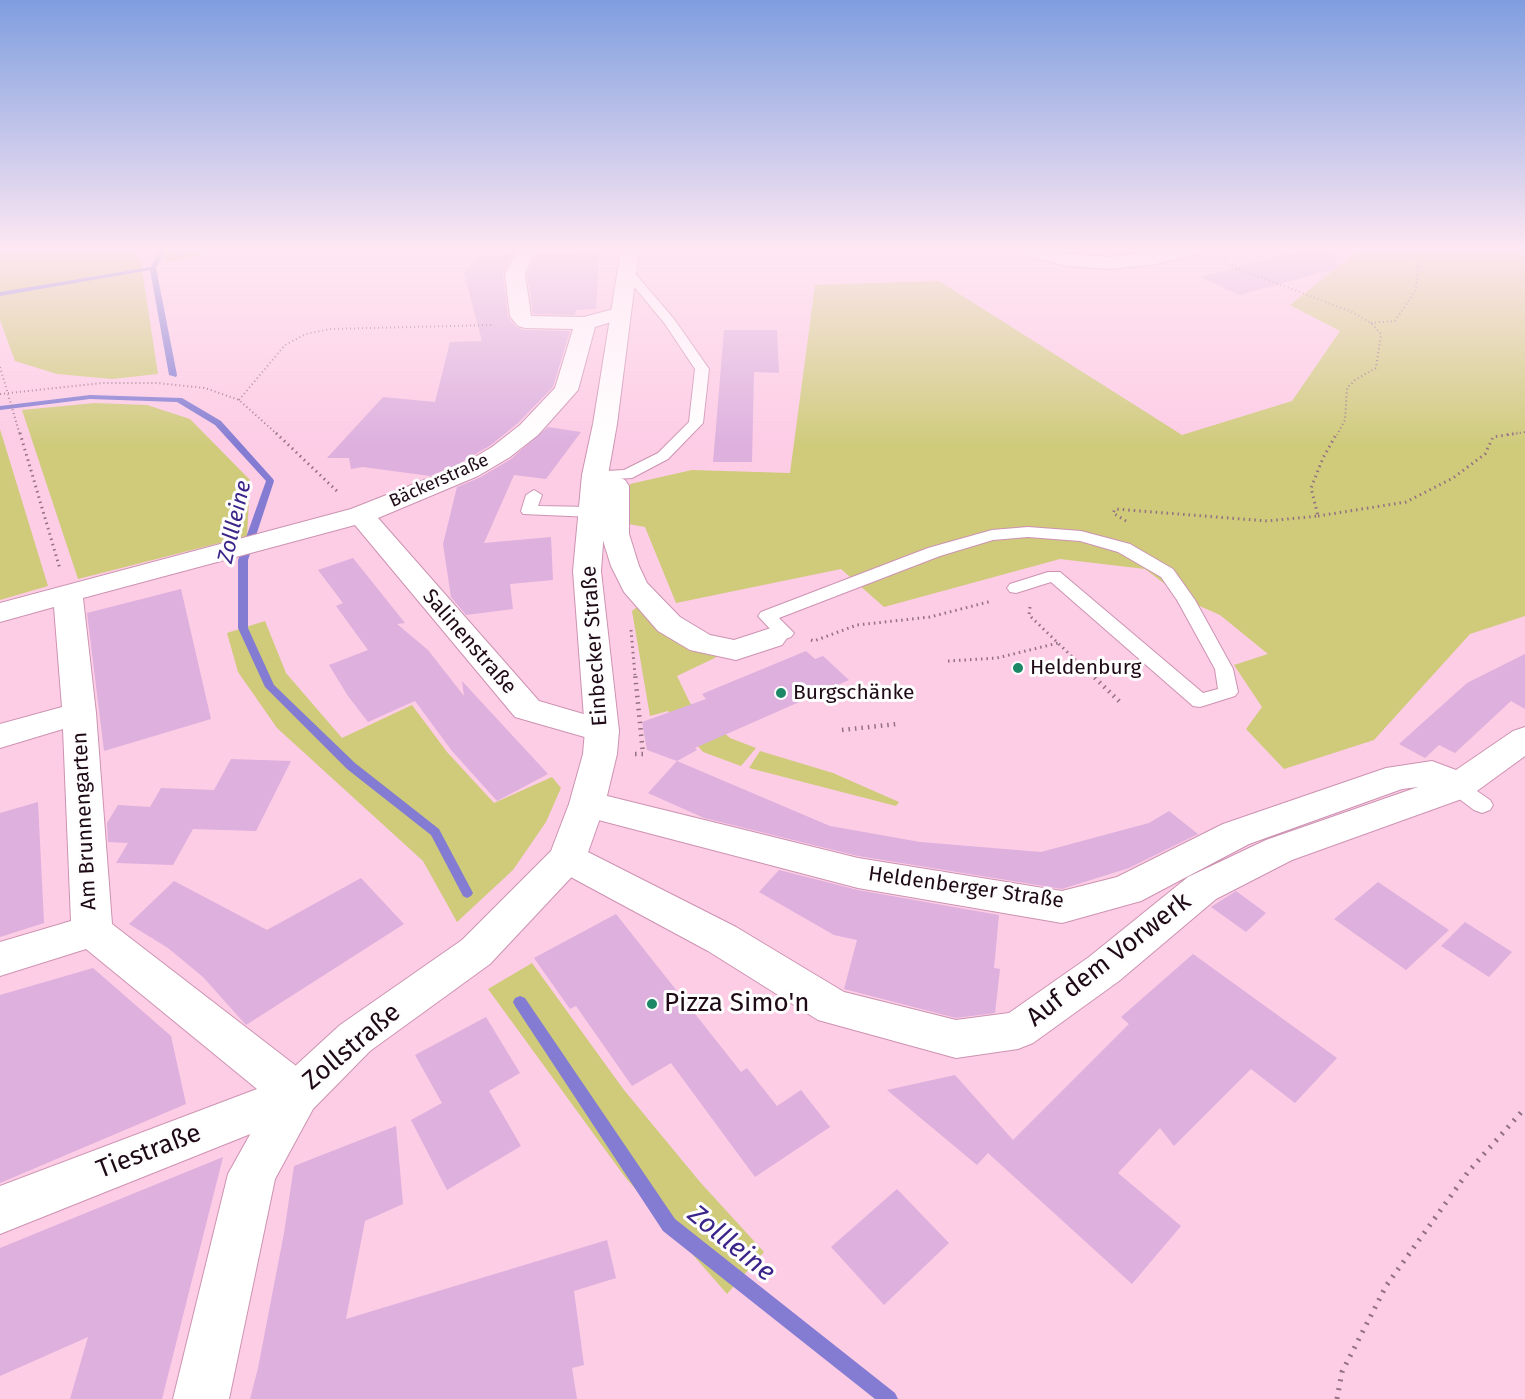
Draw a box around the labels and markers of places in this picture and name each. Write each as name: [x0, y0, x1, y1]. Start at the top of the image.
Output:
place label: Heldenburg: [1030, 655, 1141, 681]
marker: Heldenburg: [1011, 661, 1025, 675]
place label: Burgschänke: [793, 680, 914, 706]
marker: Burgschänke: [774, 686, 788, 700]
place label: Pizza Simo'n: [664, 988, 809, 1020]
marker: Pizza Simo'n: [645, 997, 659, 1011]

